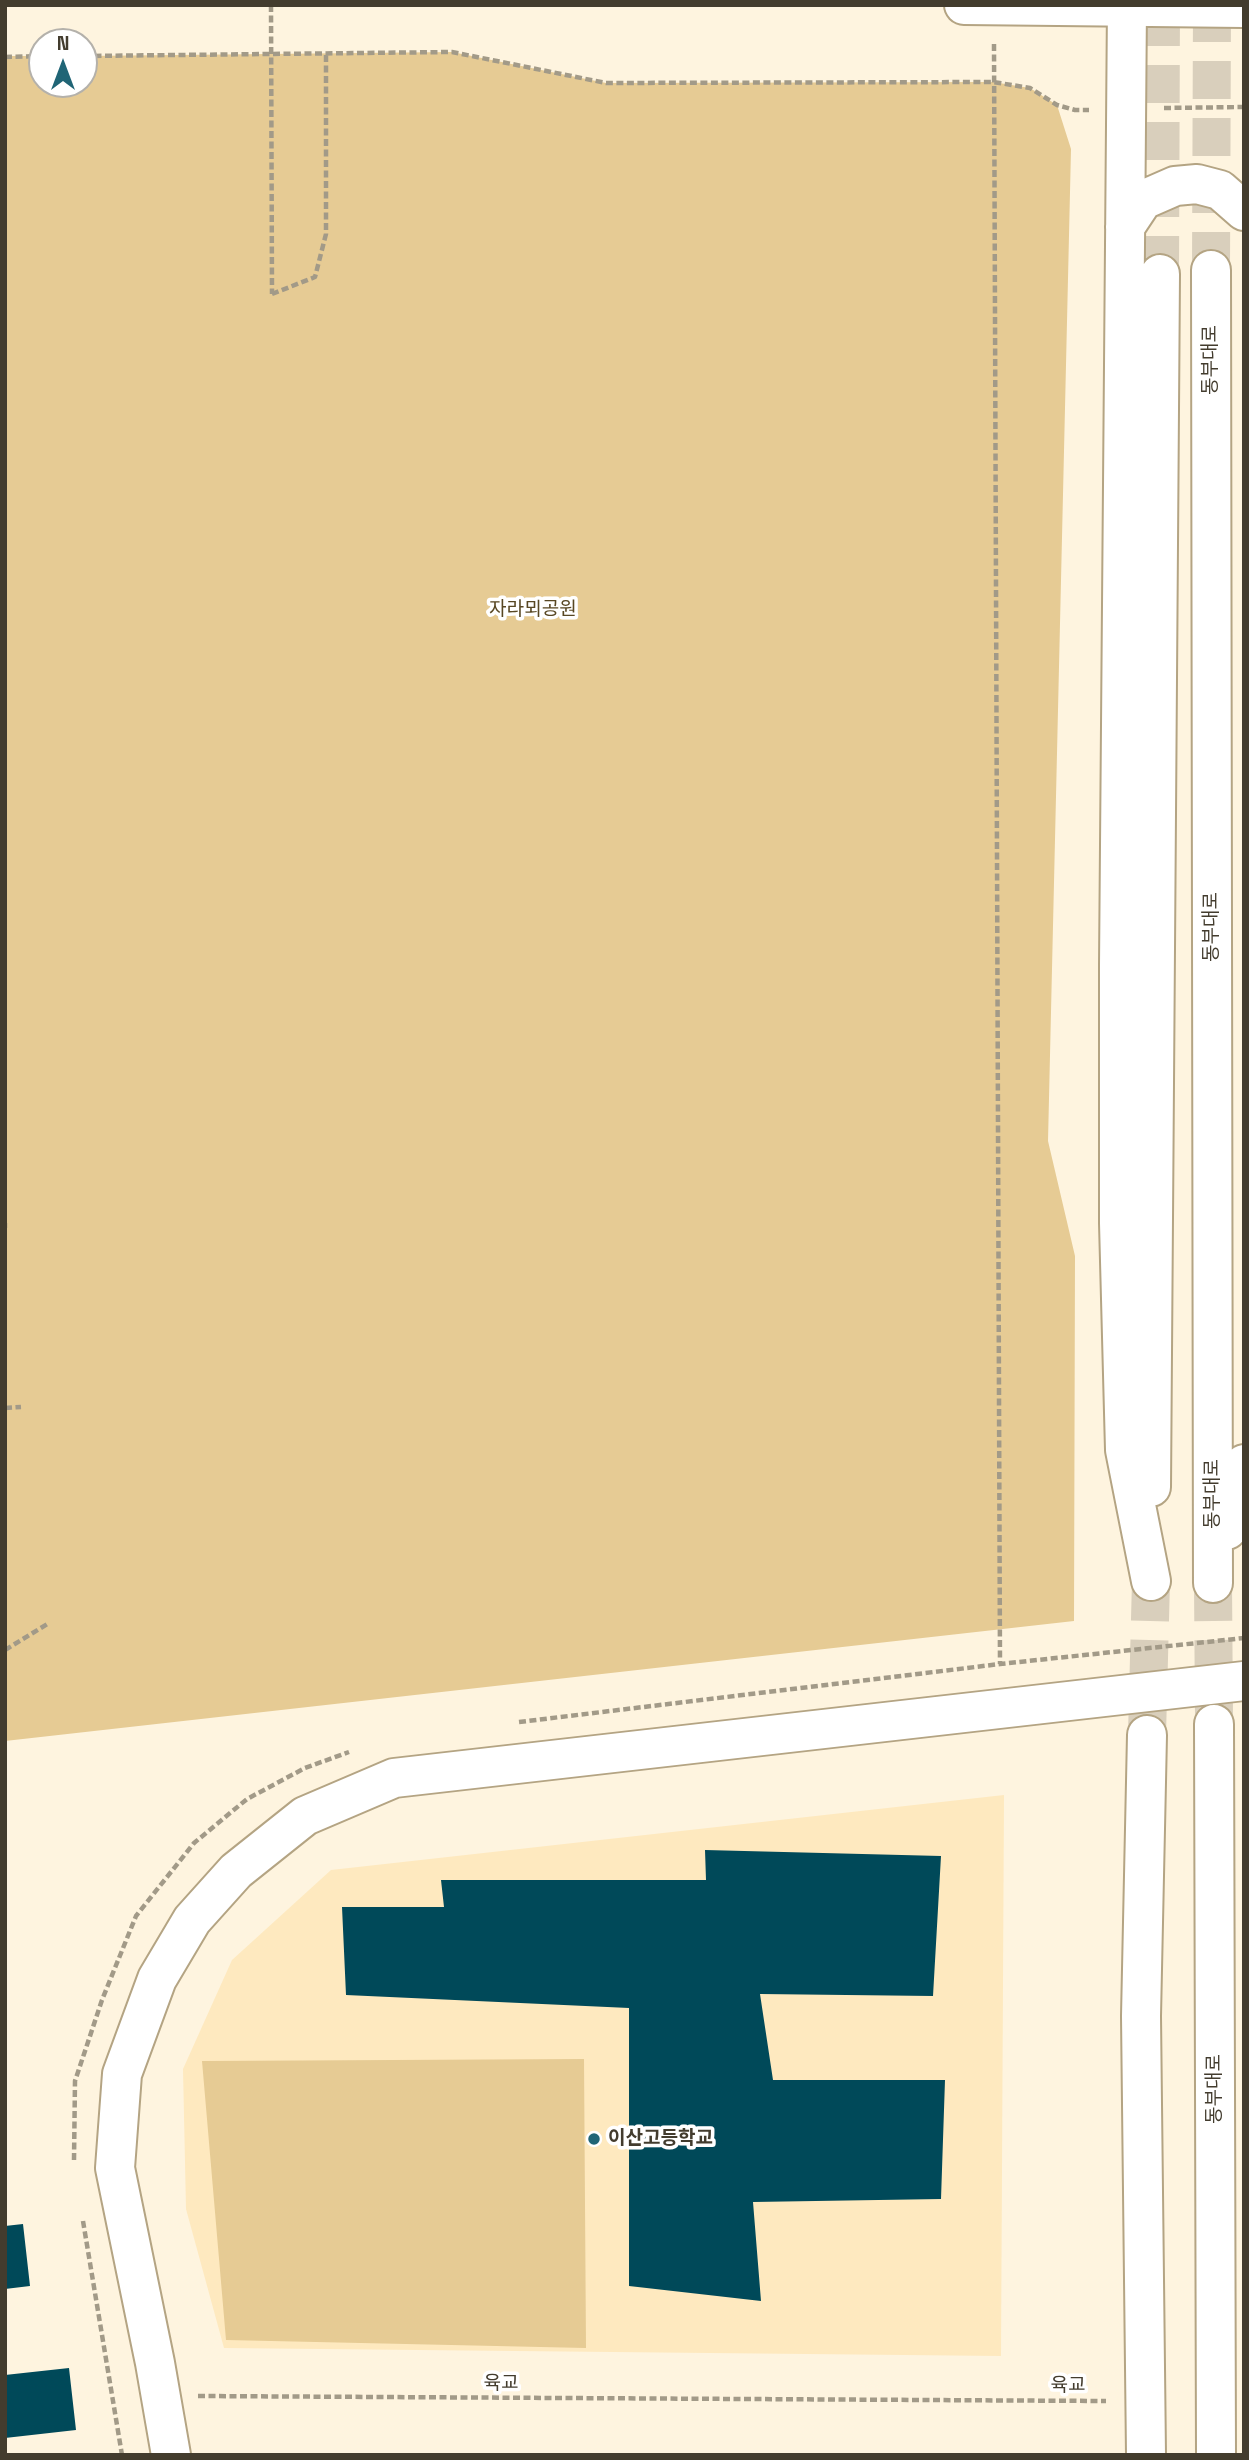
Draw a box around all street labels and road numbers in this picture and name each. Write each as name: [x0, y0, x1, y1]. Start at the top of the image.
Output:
street label: 동부대로: [1200, 325, 1222, 395]
street label: 동부대로: [1201, 892, 1223, 962]
street label: 동부대로: [1202, 1459, 1224, 1529]
street label: 동부대로: [1204, 2054, 1226, 2124]
street label: 육교: [484, 2373, 518, 2395]
street label: 육교: [1051, 2375, 1085, 2397]

